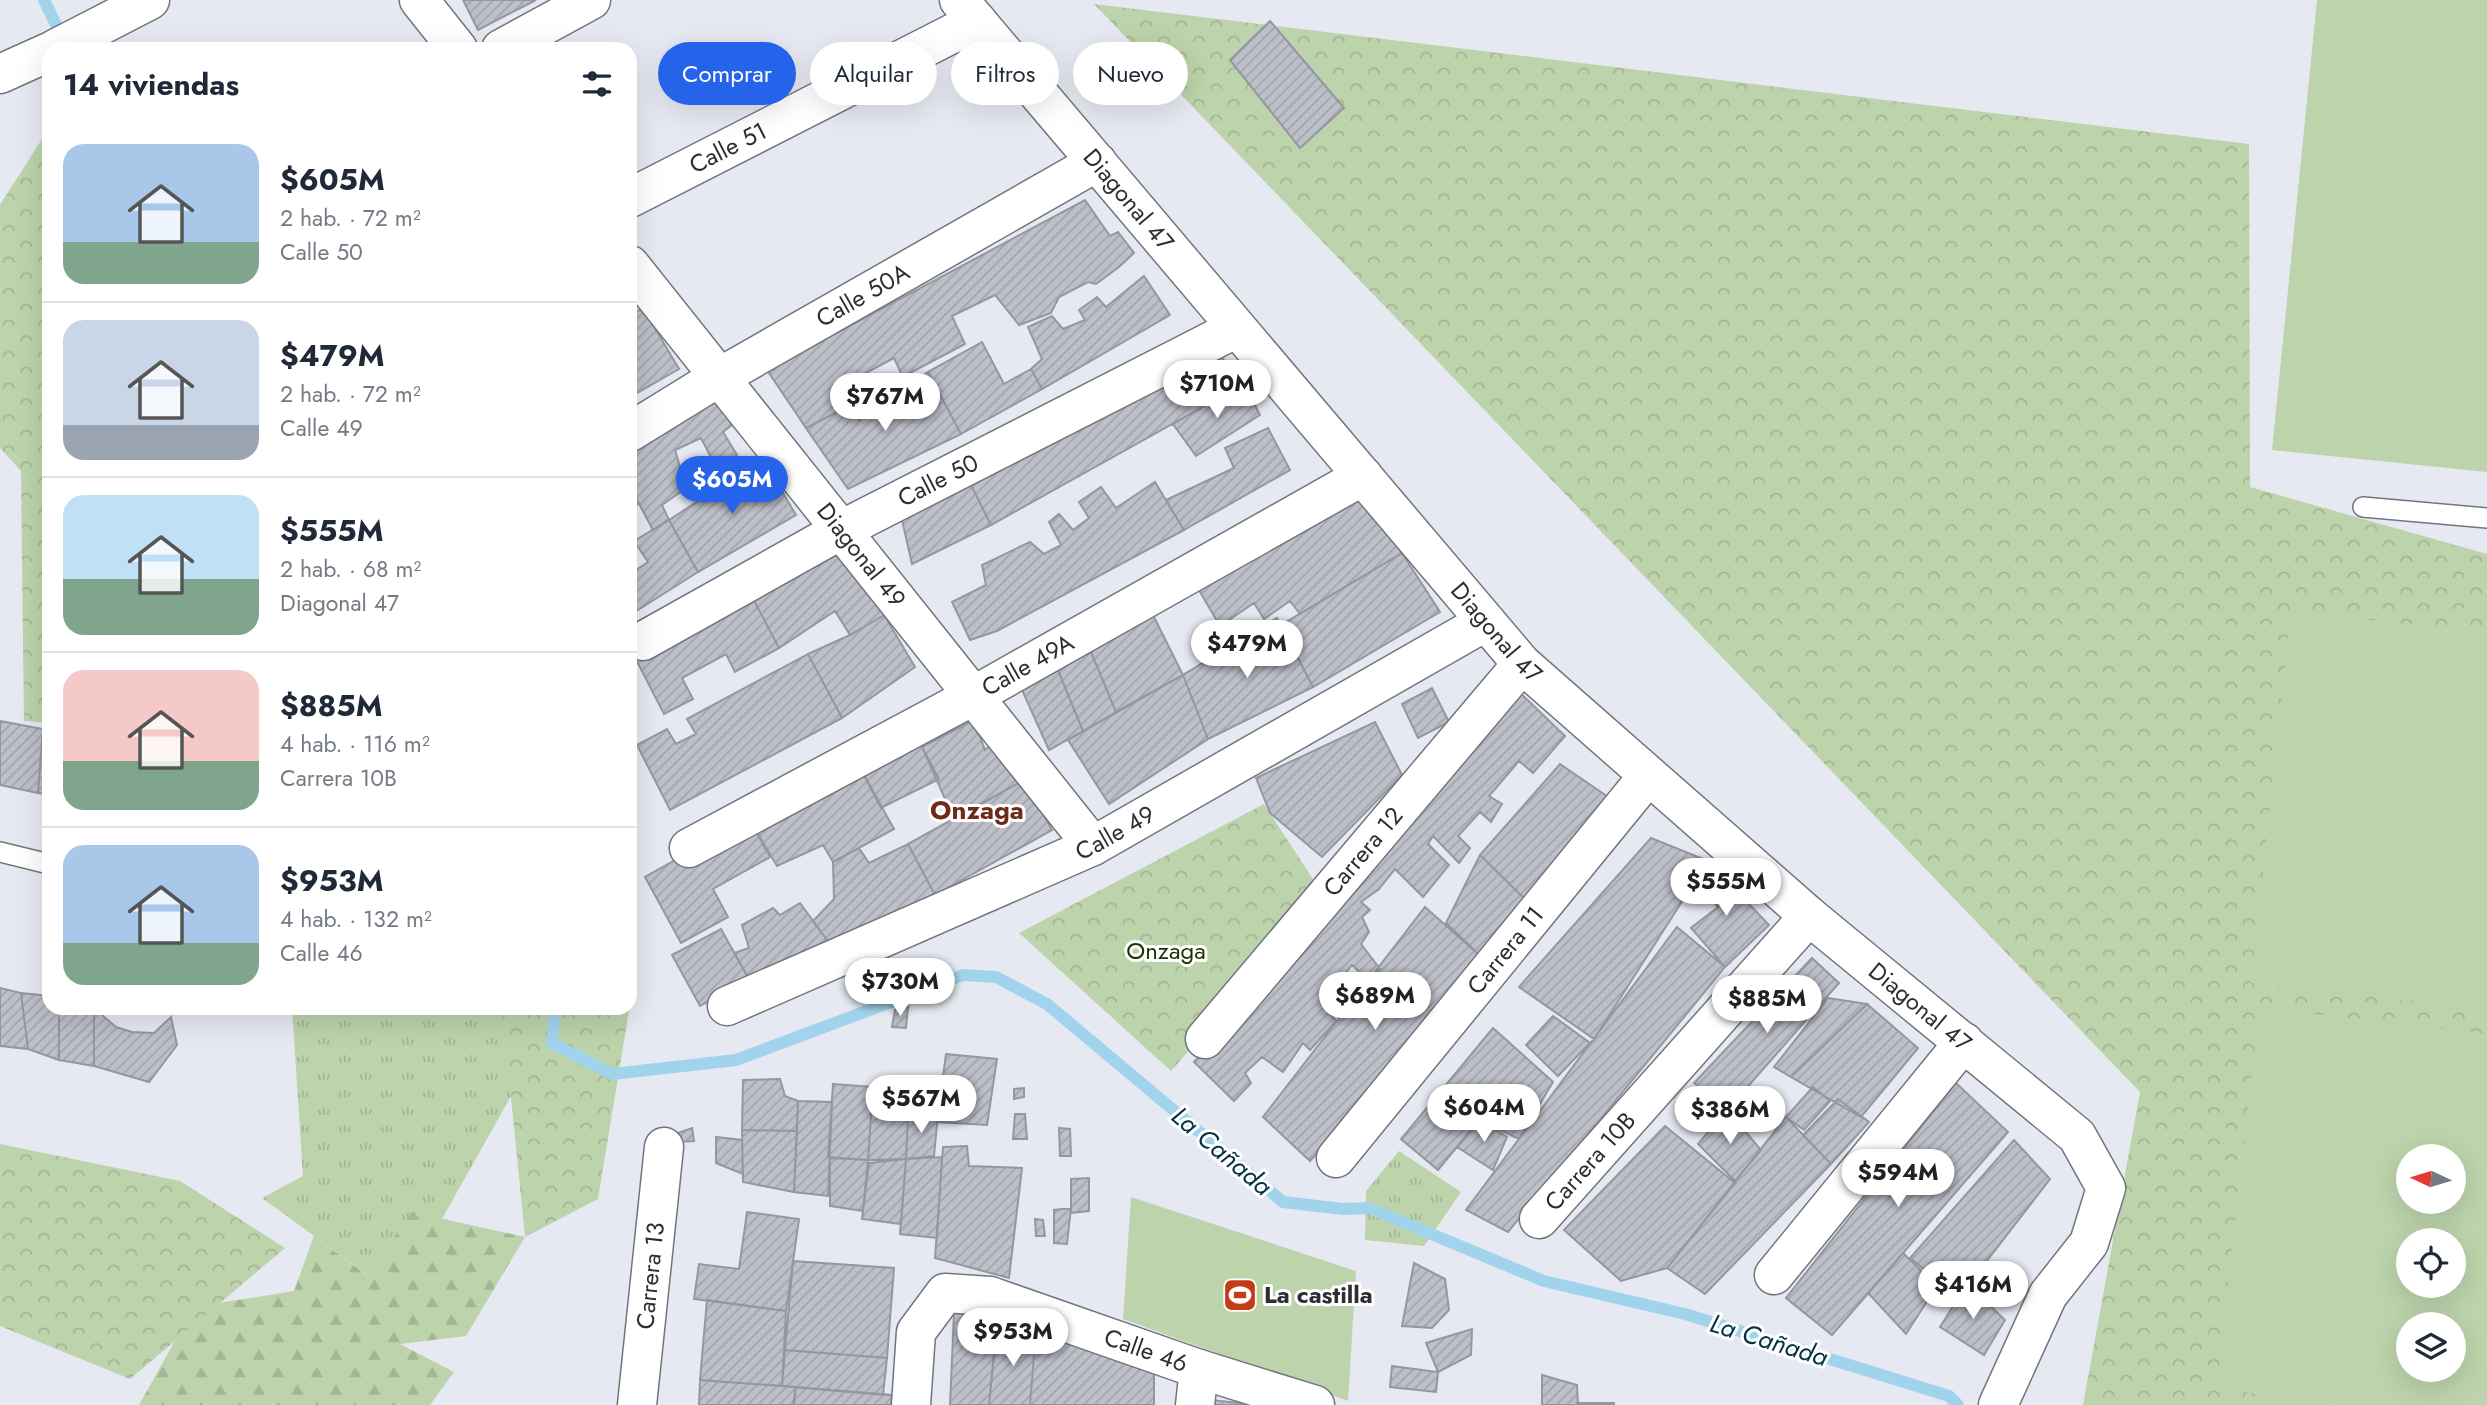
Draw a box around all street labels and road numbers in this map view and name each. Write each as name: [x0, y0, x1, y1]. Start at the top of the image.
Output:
street label: Calle 51: [683, 113, 773, 182]
street label: Diagonal 47: [1075, 141, 1183, 259]
street label: Calle 50A: [809, 254, 916, 336]
street label: Calle 50: [891, 445, 984, 515]
street label: Diagonal 49: [809, 495, 914, 615]
street label: Diagonal 47: [1443, 574, 1550, 691]
street label: Calle 49A: [975, 625, 1080, 705]
street label: Calle 49: [1070, 796, 1161, 869]
street label: Carrera 12: [1315, 799, 1411, 904]
street label: Carrera 11: [1458, 898, 1552, 1002]
street label: Diagonal 47: [1861, 954, 1980, 1060]
street label: Carrera 10B: [1536, 1104, 1644, 1218]
street label: Carrera 13: [627, 1220, 673, 1331]
street label: Calle 46: [1099, 1319, 1193, 1381]

